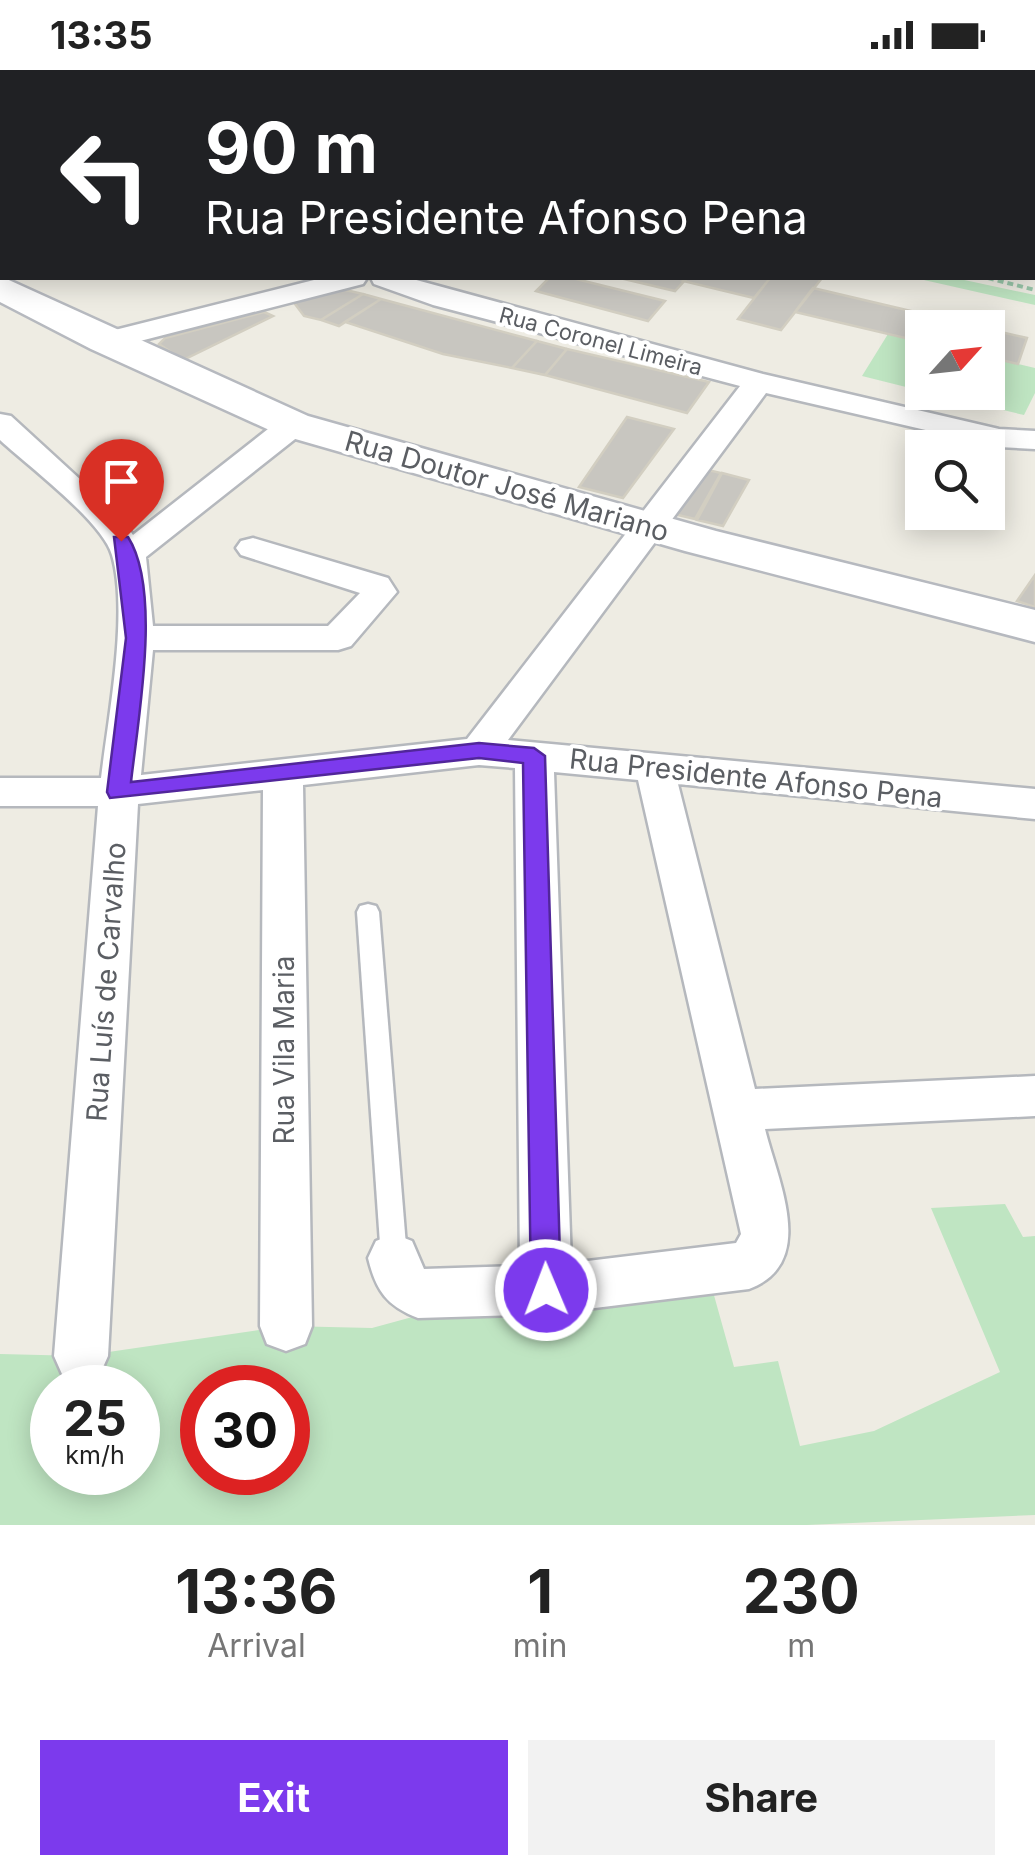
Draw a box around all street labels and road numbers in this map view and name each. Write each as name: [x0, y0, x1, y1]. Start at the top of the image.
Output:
street label: Rua Coronel Limeira: [497, 301, 705, 381]
street label: Rua Doutor José Mariano: [341, 423, 673, 549]
street label: Rua Presidente Afonso Pena: [568, 741, 944, 815]
street label: Rua Luís de Carvalho: [79, 841, 133, 1123]
street label: Rua Vila Maria: [267, 955, 301, 1145]

